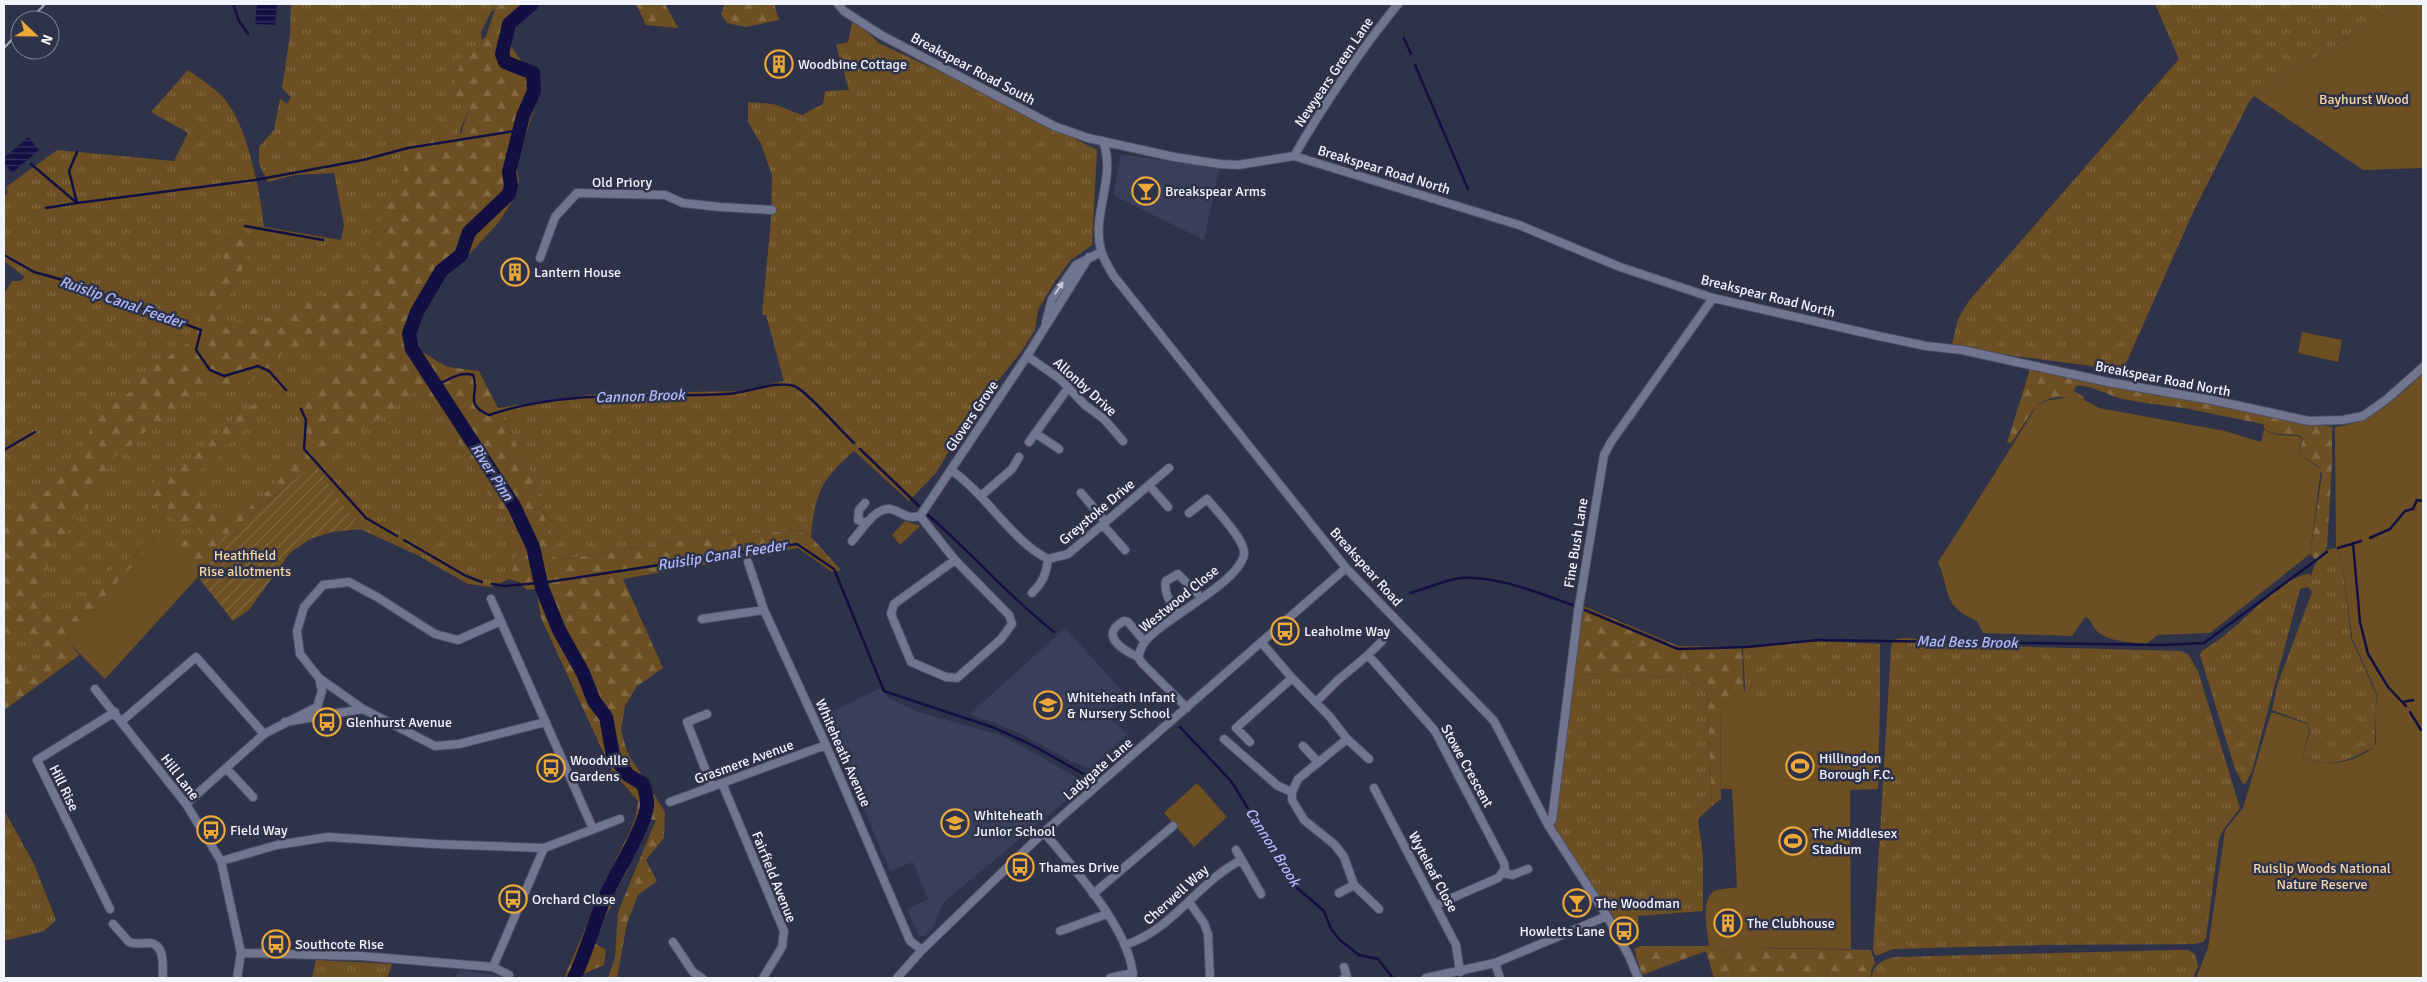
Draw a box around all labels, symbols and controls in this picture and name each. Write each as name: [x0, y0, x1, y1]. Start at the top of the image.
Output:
north arrow: [10, 10, 60, 60]
street label: Newyears Green Lane: [1291, 14, 1377, 130]
street label: Breakspear Road South: [908, 29, 1038, 109]
text: N: [37, 32, 56, 47]
building icon: Woodbine Cottage: [764, 49, 794, 79]
place label: Woodbine Cottage: [798, 56, 907, 73]
park label: Bayhurst Wood: [2319, 91, 2409, 108]
street label: Breakspear Road North: [1316, 142, 1452, 198]
street label: Old Priory: [592, 174, 652, 191]
bar icon: Breakspear Arms: [1131, 176, 1161, 206]
place label: Breakspear Arms: [1165, 183, 1266, 200]
building icon: Lantern House: [500, 257, 530, 287]
place label: Lantern House: [534, 264, 621, 281]
street label: Breakspear Road North: [1699, 271, 1837, 321]
water label: Ruislip Canal Feeder: [57, 272, 189, 333]
one-way arrow: [1054, 281, 1064, 294]
street label: Allonby Drive: [1050, 354, 1120, 420]
street label: Breakspear Road North: [2094, 357, 2232, 401]
street label: Glovers Grove: [942, 377, 1002, 455]
water label: Cannon Brook: [595, 385, 686, 407]
water label: River Pinn: [467, 440, 518, 505]
street label: Greystoke Drive: [1056, 475, 1138, 549]
street label: Fine Bush Lane: [1561, 497, 1591, 589]
street label: Breakspear Road: [1326, 524, 1406, 610]
water label: Ruislip Canal Feeder: [656, 536, 790, 574]
park label: Heathfield Rise allotments: [199, 547, 291, 580]
street label: Westwood Close: [1136, 562, 1222, 636]
bus stop icon: Leaholme Way: [1270, 616, 1300, 646]
place label: Leaholme Way: [1304, 623, 1391, 640]
water label: Mad Bess Brook: [1916, 632, 2019, 652]
place label: Whiteheath Infant & Nursery School: [1067, 689, 1175, 722]
school or university icon: Whiteheath Infant & Nursery School: [1033, 690, 1063, 720]
street label: Whiteheath Avenue: [812, 697, 874, 809]
bus stop icon: Glenhurst Avenue: [312, 707, 342, 737]
place label: Glenhurst Avenue: [346, 714, 452, 731]
street label: Stowe Crescent: [1437, 722, 1497, 811]
street label: Ladygate Lane: [1060, 734, 1136, 804]
street label: Grasmere Avenue: [692, 736, 796, 788]
place label: Hillingdon Borough F.C.: [1819, 750, 1894, 783]
street label: Hill Lane: [157, 751, 203, 803]
sports icon: Hillingdon Borough F.C.: [1785, 751, 1815, 781]
place label: Woodville Gardens: [570, 752, 628, 785]
bus stop icon: Woodville Gardens: [536, 753, 566, 783]
street label: Hill Rise: [45, 762, 83, 814]
water label: Cannon Brook: [1242, 804, 1305, 891]
place label: Whiteheath Junior School: [974, 807, 1056, 840]
school or university icon: Whiteheath Junior School: [940, 808, 970, 838]
bus stop icon: Field Way: [196, 815, 226, 845]
place label: Field Way: [230, 822, 288, 839]
place label: The Middlesex Stadium: [1812, 825, 1898, 858]
sports icon: The Middlesex Stadium: [1778, 826, 1808, 856]
street label: Fairfield Avenue: [748, 829, 800, 925]
street label: Wyteleaf Close: [1405, 829, 1461, 915]
bus stop icon: Thames Drive: [1005, 852, 1035, 882]
place label: Thames Drive: [1039, 859, 1119, 876]
park label: Ruislip Woods National Nature Reserve: [2253, 860, 2391, 893]
street label: Cherwell Way: [1140, 861, 1212, 929]
bus stop icon: Orchard Close: [498, 884, 528, 914]
bar icon: The Woodman: [1562, 888, 1592, 918]
place label: Orchard Close: [532, 891, 616, 908]
place label: The Woodman: [1596, 895, 1680, 912]
building icon: The Clubhouse: [1713, 908, 1743, 938]
place label: The Clubhouse: [1747, 915, 1835, 932]
bus stop icon: Howletts Lane: [1609, 916, 1639, 946]
place label: Howletts Lane: [1519, 923, 1605, 940]
bus stop icon: Southcote Rise: [261, 929, 291, 959]
place label: Southcote Rise: [295, 936, 384, 953]

